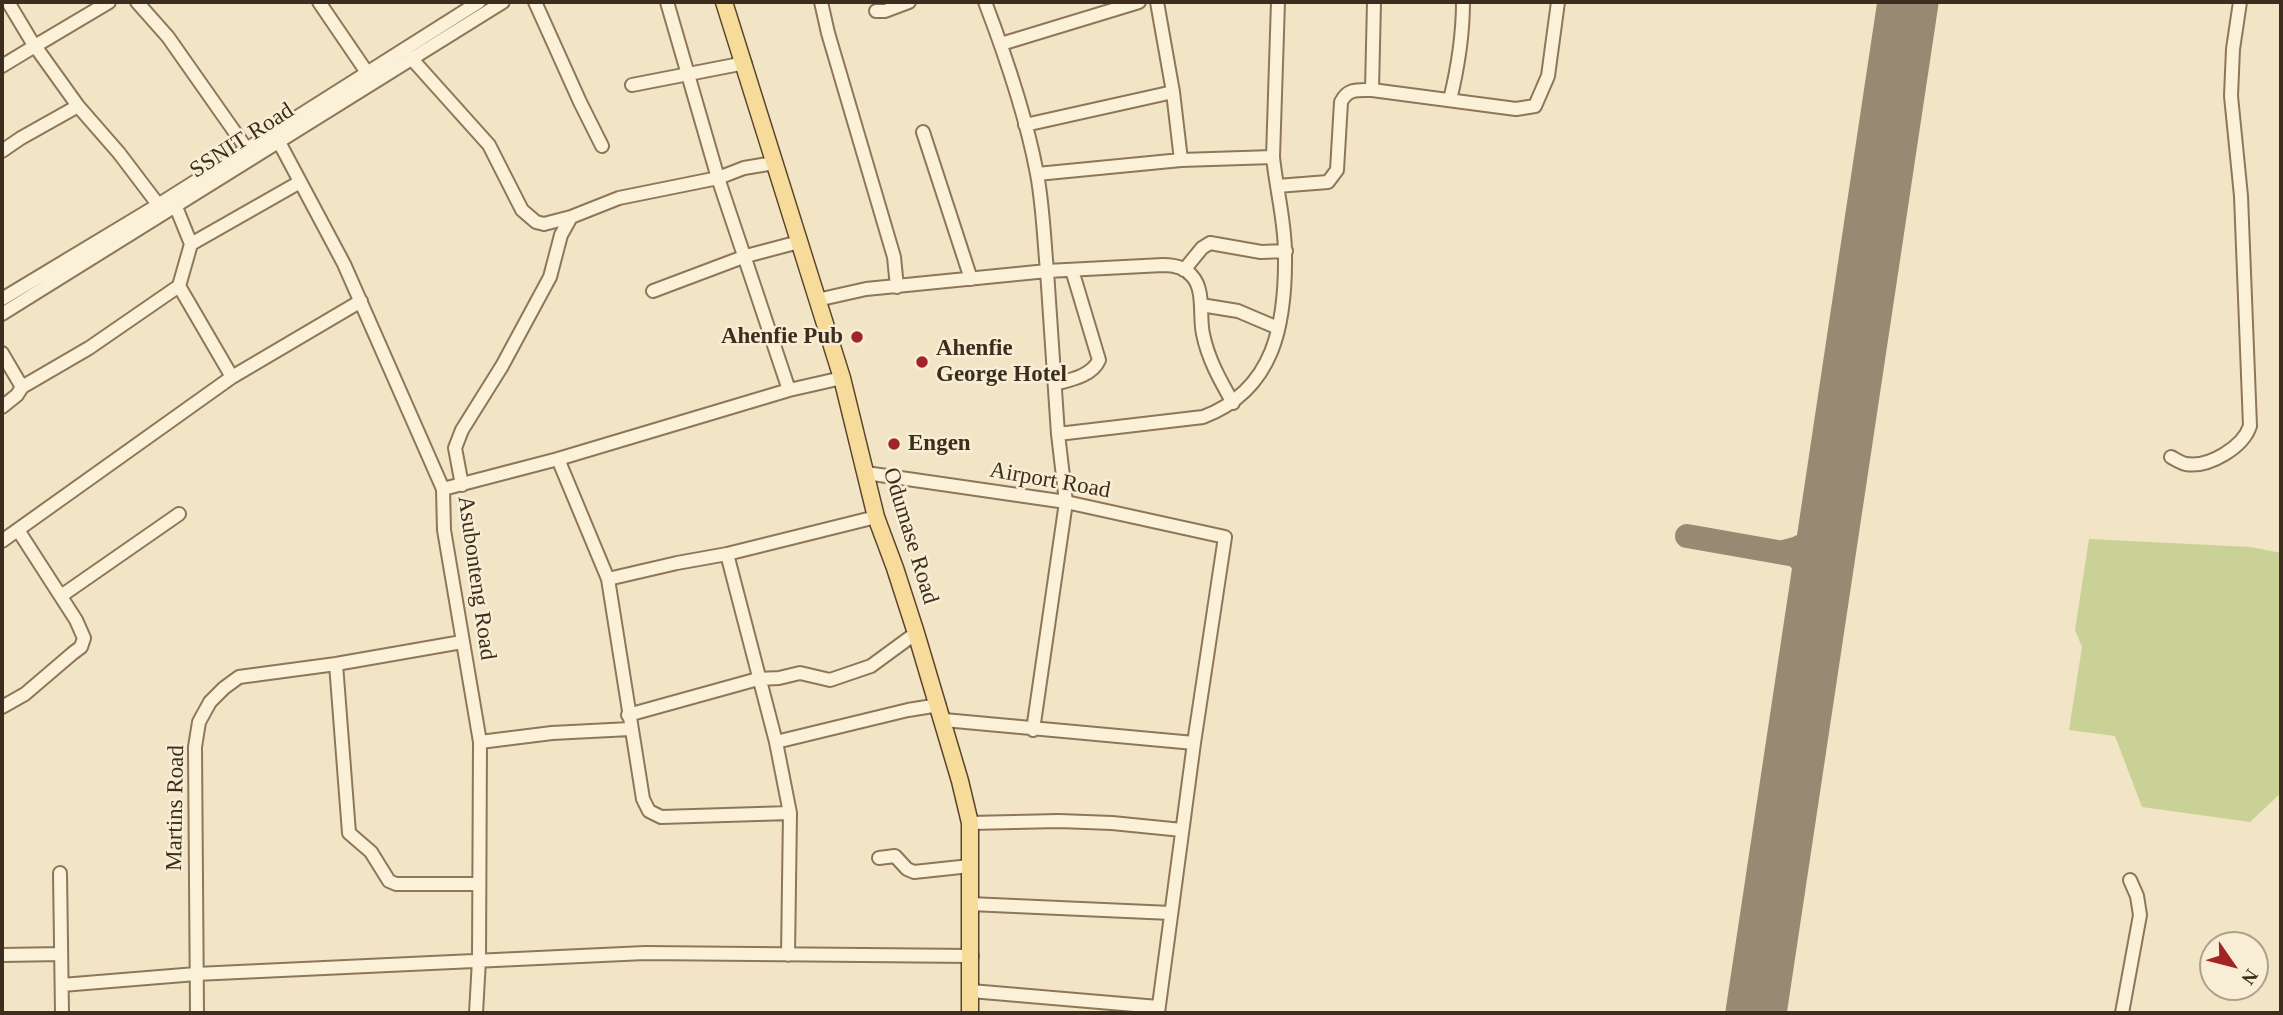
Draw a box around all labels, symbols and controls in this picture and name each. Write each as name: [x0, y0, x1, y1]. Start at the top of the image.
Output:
street label: SSNIT Road: [185, 97, 299, 185]
place label: Ahenfie Pub: [721, 323, 843, 351]
marker: Ahenfie Pub: [849, 329, 865, 345]
place label: Ahenfie George Hotel: [936, 335, 1067, 389]
marker: Ahenfie George Hotel: [914, 354, 930, 370]
place label: Engen: [908, 430, 971, 458]
marker: Engen: [886, 436, 902, 452]
street label: Airport Road: [988, 457, 1112, 505]
street label: Odumase Road: [876, 464, 944, 608]
street label: Asubonteng Road: [451, 494, 501, 662]
street label: Martins Road: [161, 745, 191, 871]
north arrow: [2199, 931, 2269, 1001]
text: N: [2237, 966, 2263, 989]

